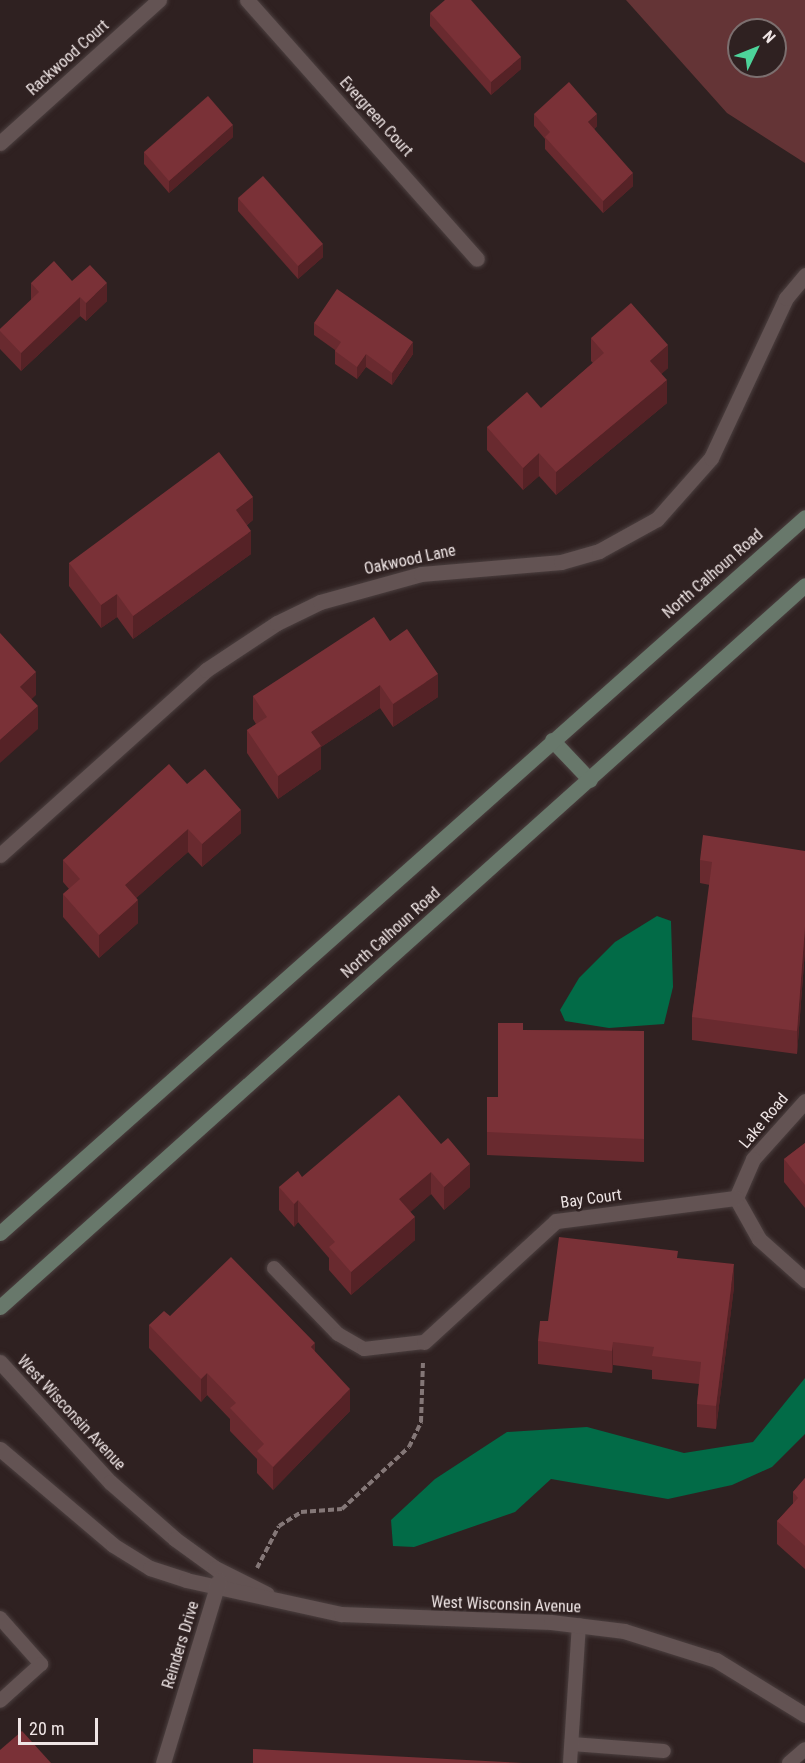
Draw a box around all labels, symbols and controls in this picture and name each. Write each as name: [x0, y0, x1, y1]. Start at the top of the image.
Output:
street label: Rackwood Court: [23, 16, 113, 100]
north arrow: [727, 18, 787, 78]
text: N: [759, 27, 779, 47]
street label: Evergreen Court: [335, 73, 417, 161]
street label: North Calhoun Road: [659, 525, 767, 623]
street label: Oakwood Lane: [362, 541, 458, 579]
street label: North Calhoun Road: [337, 883, 445, 983]
street label: Lake Road: [736, 1090, 792, 1152]
street label: Bay Court: [559, 1185, 623, 1213]
street label: West Wisconsin Avenue: [13, 1352, 129, 1474]
street label: West Wisconsin Avenue: [431, 1593, 581, 1617]
street label: Reinders Drive: [159, 1599, 203, 1691]
scale bar: [21, 1706, 100, 1744]
text: 20 m: [29, 1718, 64, 1739]

